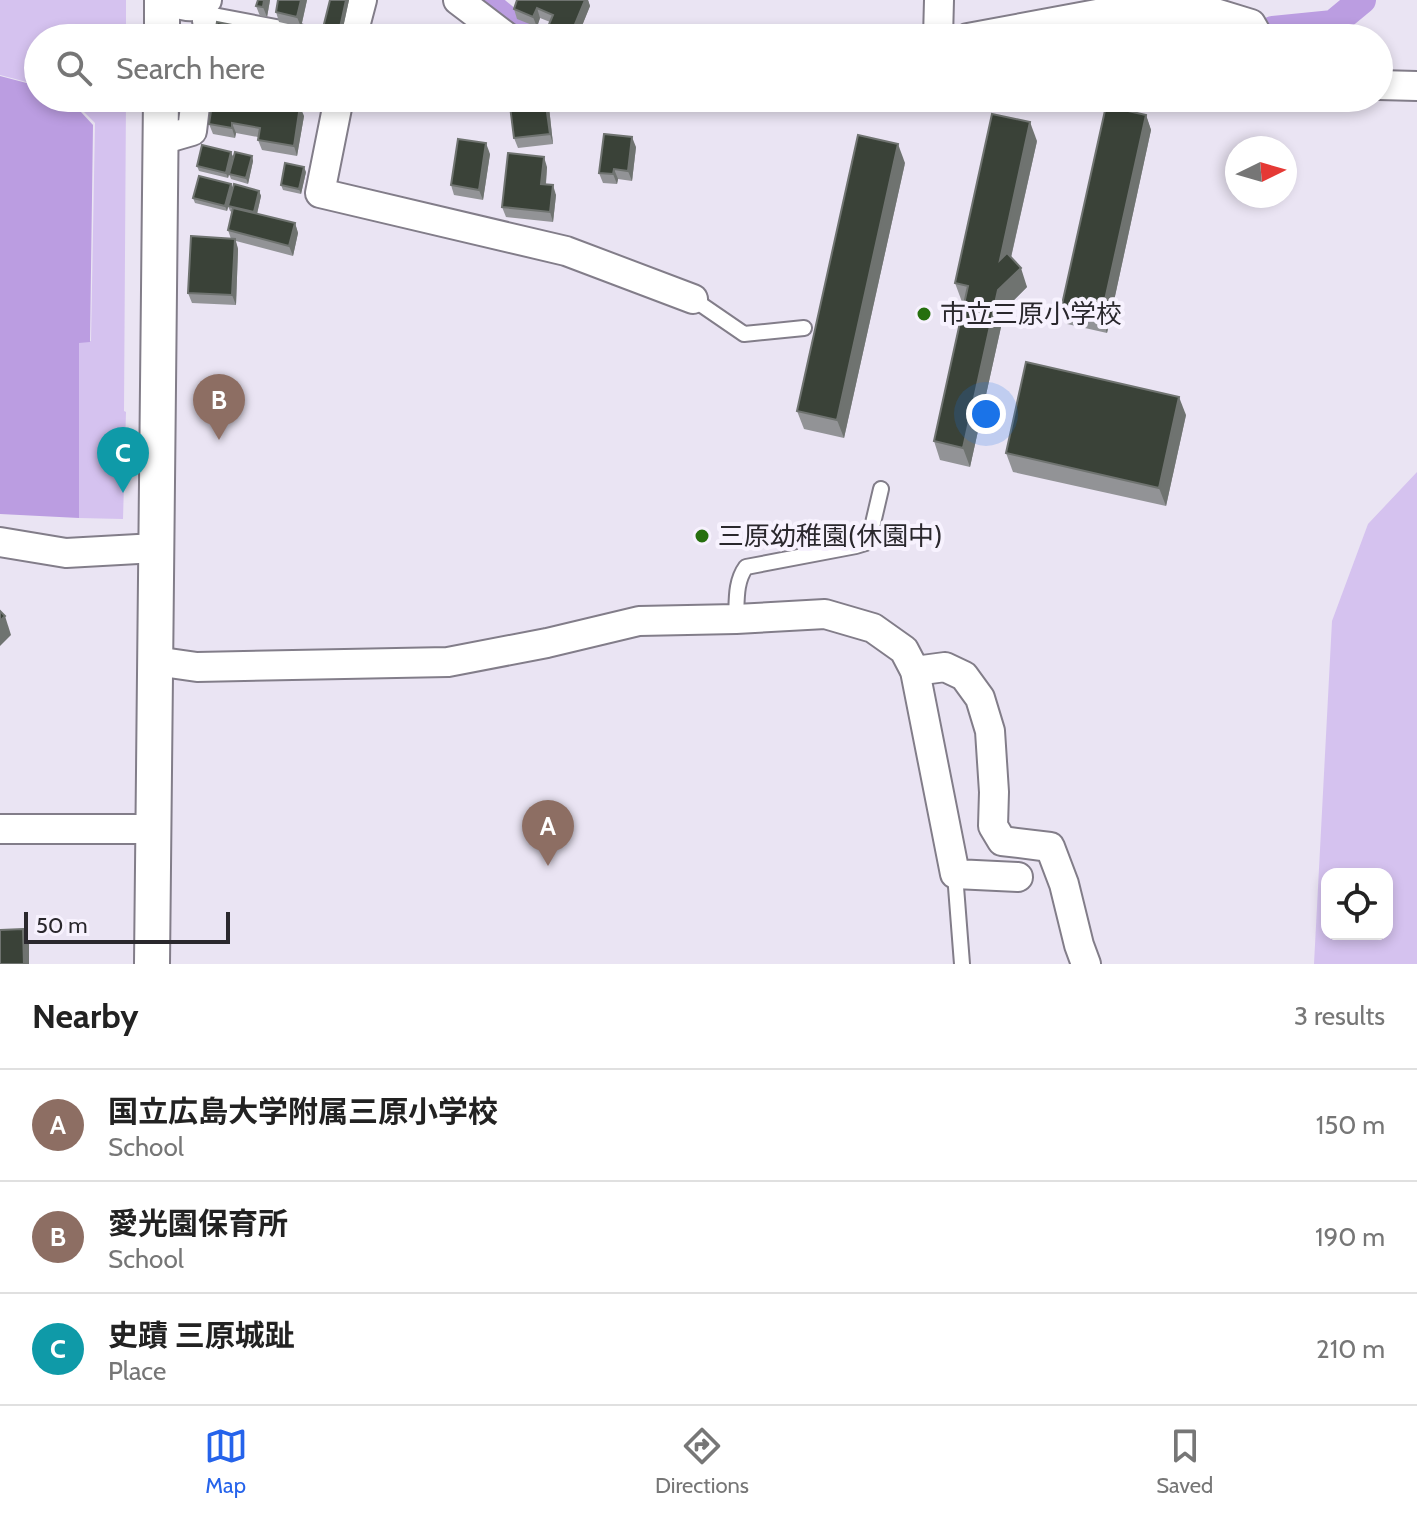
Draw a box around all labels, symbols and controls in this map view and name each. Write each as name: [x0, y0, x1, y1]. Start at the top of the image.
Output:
search box: [24, 24, 1393, 112]
icon: search: [52, 46, 96, 90]
text: Search here: [116, 50, 265, 87]
north arrow: [1225, 136, 1297, 208]
place label: 市立三原小学校: [940, 298, 1122, 330]
marker: 市立三原小学校: [915, 305, 933, 323]
pin: B: [193, 374, 245, 440]
your location: [966, 394, 1006, 434]
pin: C: [97, 427, 149, 493]
place label: 三原幼稚園(休園中): [718, 520, 942, 552]
marker: 三原幼稚園(休園中): [693, 527, 711, 545]
pin: A: [522, 800, 574, 866]
map controls: [1321, 868, 1393, 940]
button: locate: [1321, 868, 1393, 940]
scale bar: [24, 908, 230, 944]
text: 50 m: [36, 912, 88, 939]
text: Nearby: [32, 995, 139, 1037]
text: 3 results: [1294, 1000, 1385, 1032]
text: 国立広島大学附属三原小学校: [108, 1093, 498, 1130]
text: A: [50, 1109, 66, 1141]
text: 150 m: [1316, 1109, 1385, 1141]
text: School: [108, 1131, 184, 1163]
text: 愛光園保育所: [108, 1205, 288, 1242]
text: B: [50, 1221, 66, 1253]
text: 190 m: [1315, 1221, 1385, 1253]
text: School: [108, 1243, 184, 1275]
text: 史蹟 三原城趾: [108, 1317, 295, 1354]
text: C: [50, 1333, 66, 1365]
text: 210 m: [1316, 1333, 1385, 1365]
text: Place: [108, 1355, 166, 1387]
tab: Map: [204, 1424, 248, 1499]
tab: Directions: [655, 1424, 749, 1499]
tab: Saved: [1156, 1424, 1213, 1499]

